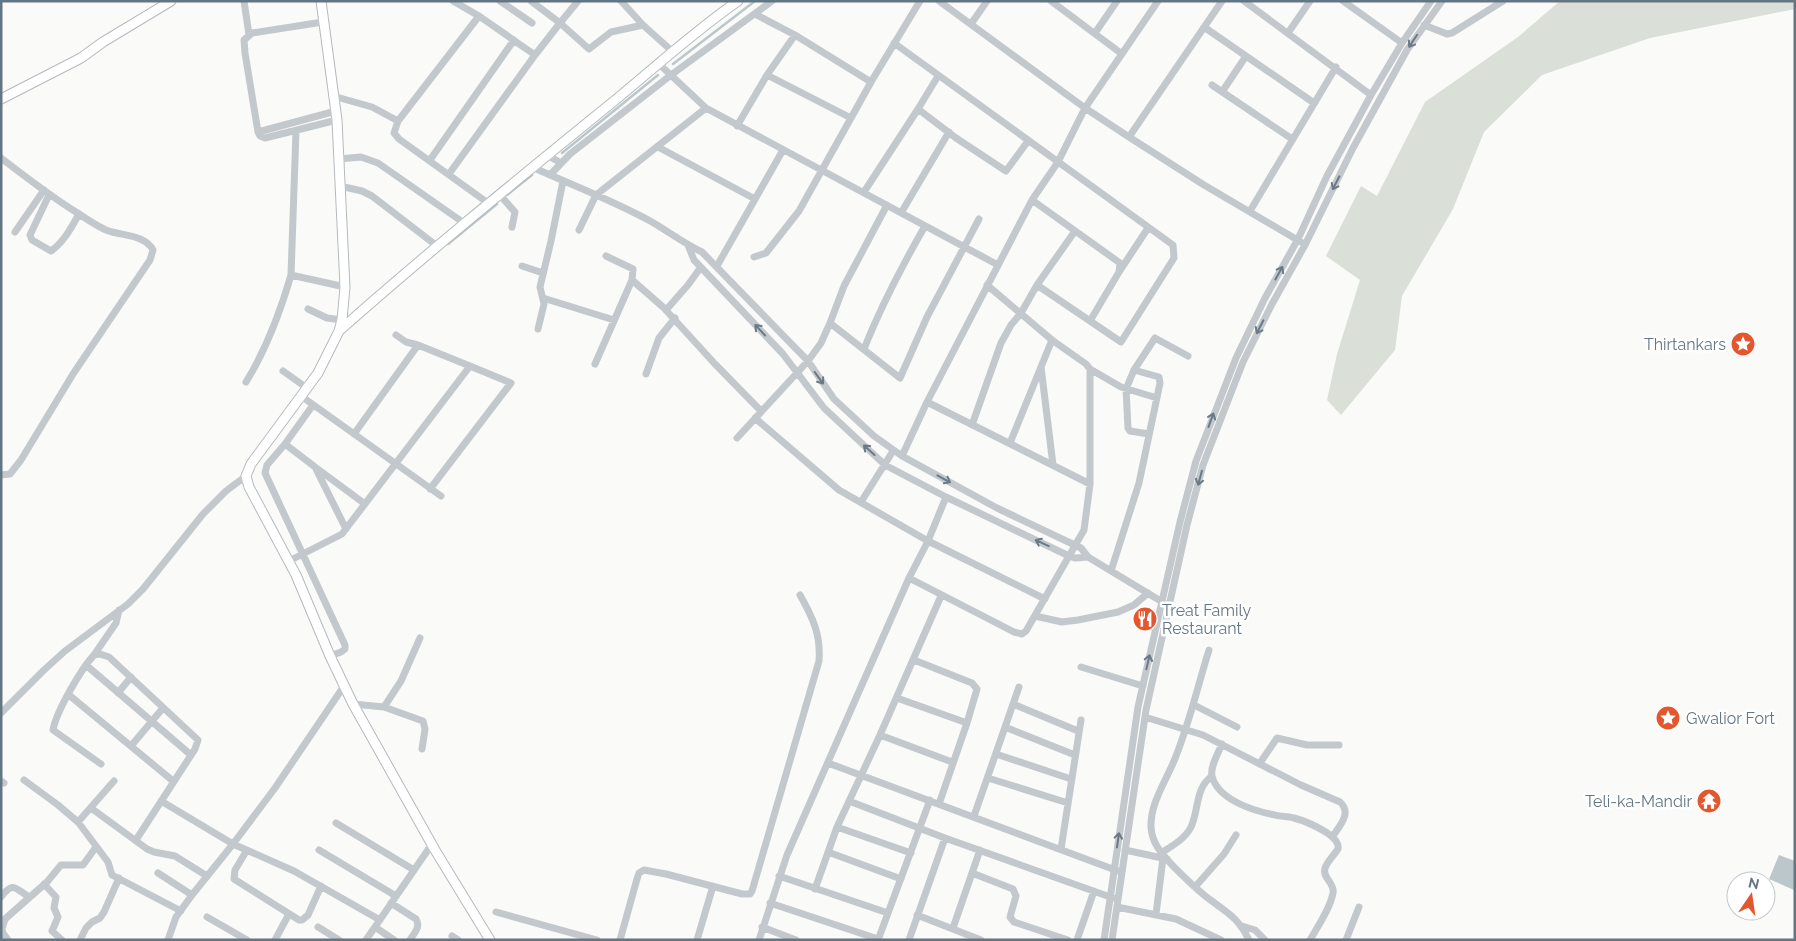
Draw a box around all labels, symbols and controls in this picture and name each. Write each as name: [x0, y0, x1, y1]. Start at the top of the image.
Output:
one-way arrow: [1408, 33, 1418, 47]
one-way arrow: [1330, 175, 1340, 190]
one-way arrow: [1275, 267, 1285, 281]
one-way arrow: [1255, 319, 1265, 334]
one-way arrow: [754, 324, 766, 337]
place icon: Thirtankars: [1730, 331, 1756, 357]
place label: Thirtankars: [1644, 335, 1726, 354]
one-way arrow: [814, 371, 824, 385]
one-way arrow: [1207, 413, 1216, 429]
one-way arrow: [862, 445, 875, 456]
one-way arrow: [1195, 469, 1204, 485]
one-way arrow: [936, 475, 951, 484]
one-way arrow: [1035, 538, 1050, 547]
place label: Treat Family Restaurant: [1162, 601, 1252, 638]
restaurant icon: Treat Family Restaurant: [1132, 606, 1158, 632]
one-way arrow: [1144, 655, 1153, 671]
place icon: Gwalior Fort: [1655, 705, 1681, 731]
place label: Gwalior Fort: [1686, 709, 1776, 728]
temple icon: Teli-ka-Mandir: [1696, 788, 1722, 814]
place label: Teli-ka-Mandir: [1585, 792, 1692, 811]
one-way arrow: [1114, 832, 1124, 848]
north arrow: [1726, 871, 1776, 921]
text: N: [1747, 874, 1761, 892]

